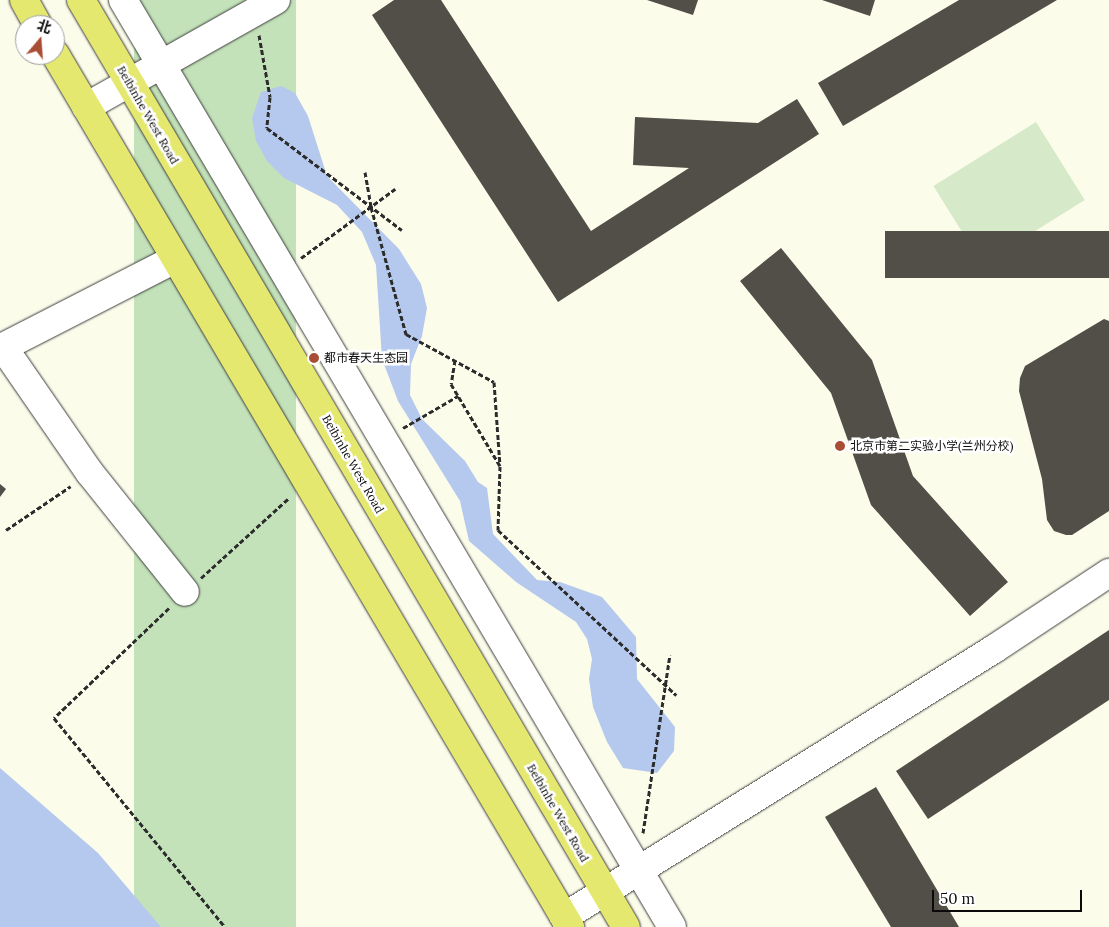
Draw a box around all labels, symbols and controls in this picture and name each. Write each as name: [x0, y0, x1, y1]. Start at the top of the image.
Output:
north arrow: [15, 15, 65, 65]
text: 北: [35, 16, 54, 37]
street label: Beibinhe West Road: [114, 63, 182, 167]
place label: 都市春天生态园: [324, 351, 408, 365]
marker: 都市春天生态园: [308, 352, 320, 364]
street label: Beibinhe West Road: [319, 412, 387, 516]
place label: 北京市第二实验小学(兰州分校): [850, 439, 1013, 453]
marker: 北京市第二实验小学(兰州分校): [834, 440, 846, 452]
street label: Beibinhe West Road: [524, 761, 592, 865]
scale bar: [934, 880, 1084, 912]
text: 50 m: [940, 889, 975, 908]

